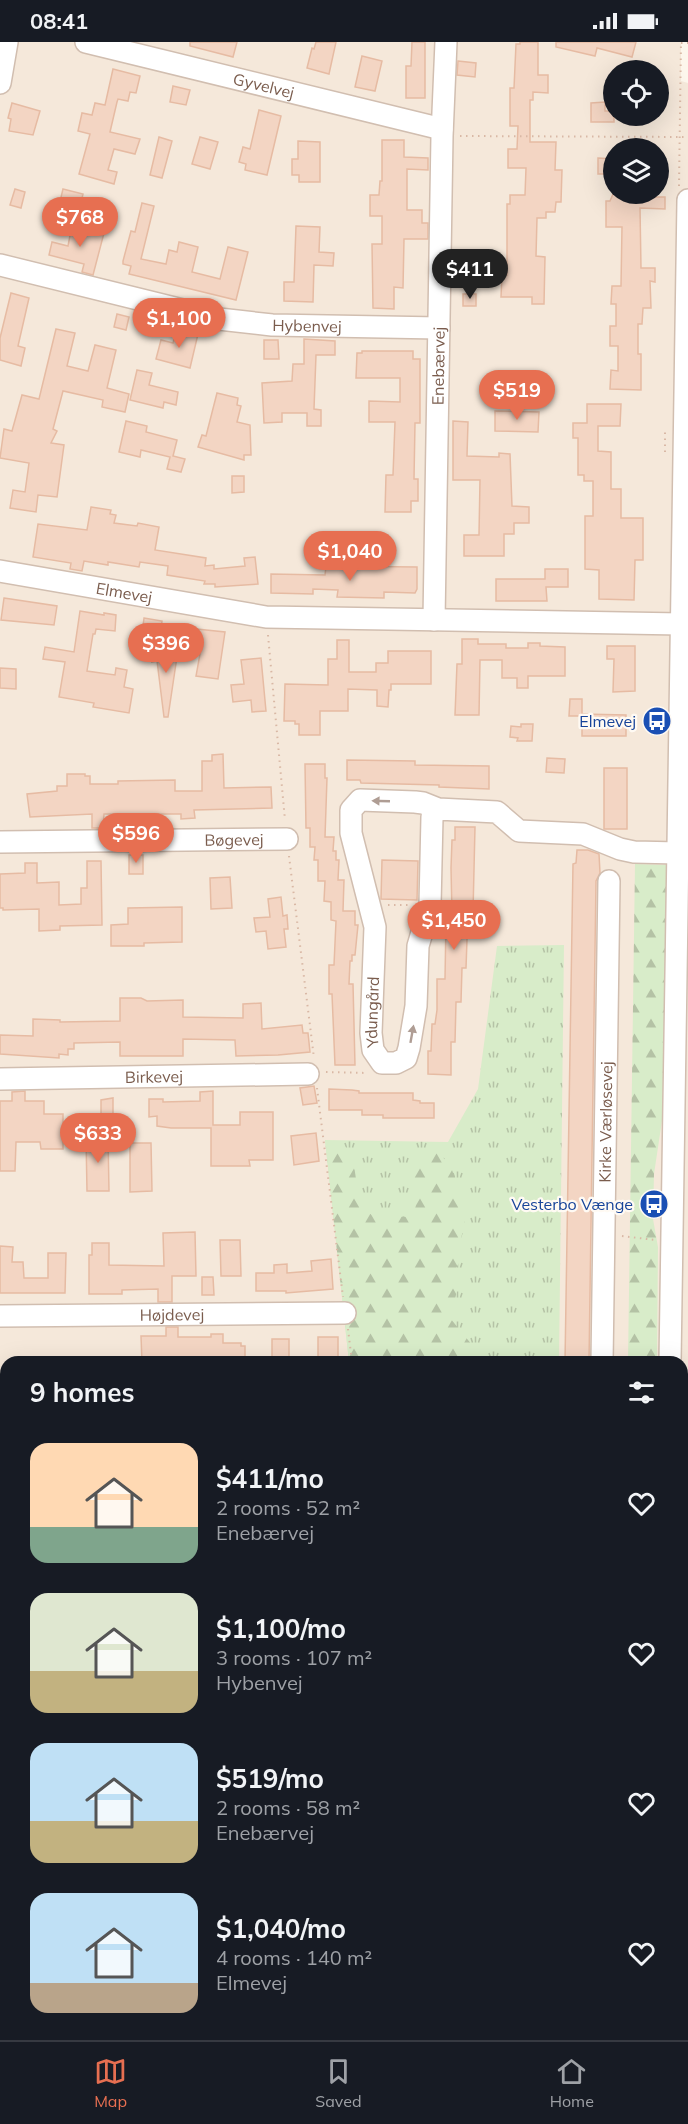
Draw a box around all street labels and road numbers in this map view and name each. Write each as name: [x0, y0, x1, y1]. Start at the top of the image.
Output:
street label: Gyvelvej: [231, 68, 296, 103]
street label: Hybenvej: [272, 315, 342, 336]
street label: Enebærvej: [428, 327, 449, 405]
street label: Elmevej: [94, 578, 154, 607]
street label: Bøgevej: [204, 829, 264, 850]
street label: Ydungård: [361, 976, 383, 1050]
street label: Kirke Værløsevej: [595, 1061, 616, 1183]
street label: Birkevej: [125, 1066, 183, 1087]
street label: Højdevej: [140, 1304, 204, 1325]

